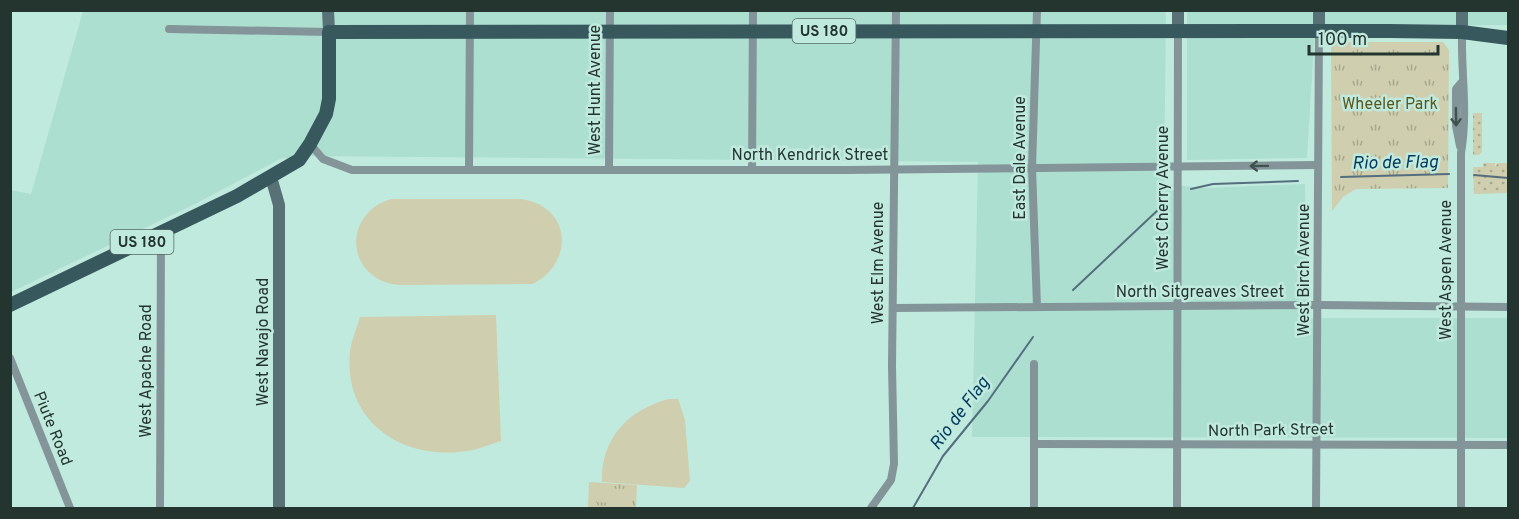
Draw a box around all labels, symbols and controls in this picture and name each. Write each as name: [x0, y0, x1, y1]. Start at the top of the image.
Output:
scale bar: [1309, 18, 1438, 56]
road number: US 180: [792, 19, 856, 43]
street label: West Hunt Avenue: [586, 25, 606, 155]
text: 100 m: [1318, 29, 1367, 52]
park label: Wheeler Park: [1342, 95, 1438, 115]
street label: East Dale Avenue: [1011, 96, 1031, 220]
one-way arrow: [1450, 107, 1462, 127]
street label: West Cherry Avenue: [1154, 126, 1174, 270]
street label: North Kendrick Street: [732, 146, 888, 166]
water label: Rio de Flag: [1352, 151, 1439, 176]
one-way arrow: [1250, 161, 1270, 172]
street label: West Aspen Avenue: [1437, 200, 1457, 340]
street label: West Elm Avenue: [869, 202, 889, 324]
street label: West Birch Avenue: [1295, 204, 1315, 336]
road number: US 180: [110, 230, 174, 254]
street label: West Navajo Road: [254, 278, 274, 406]
street label: North Sitgreaves Street: [1116, 283, 1284, 303]
street label: West Apache Road: [137, 304, 157, 438]
water label: Rio de Flag: [925, 372, 995, 455]
street label: Piute Road: [28, 389, 76, 469]
street label: North Park Street: [1208, 420, 1334, 442]

